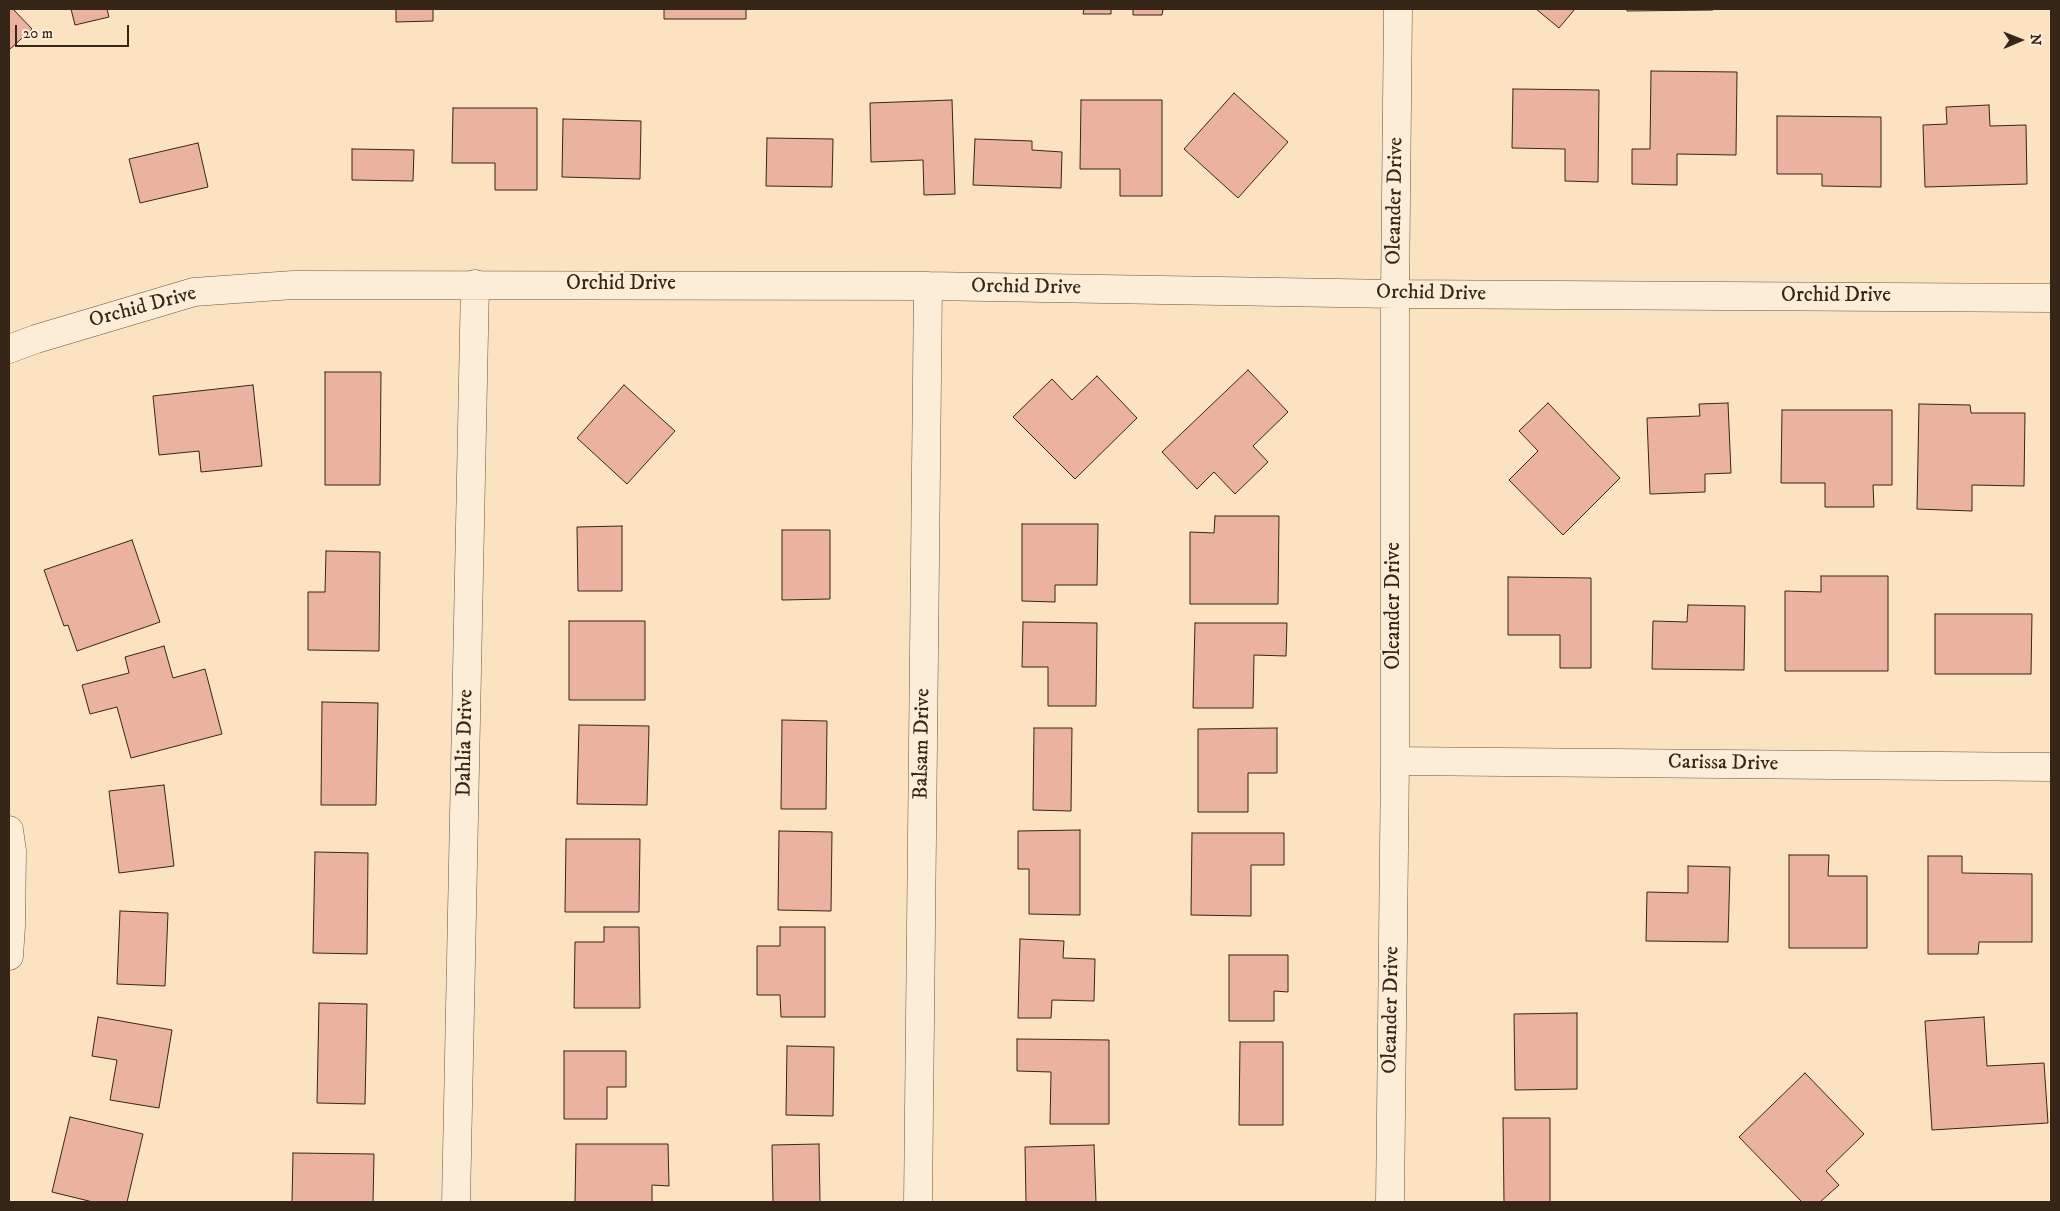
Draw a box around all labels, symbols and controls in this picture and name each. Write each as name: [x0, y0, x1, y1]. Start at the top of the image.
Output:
scale bar: [18, 15, 131, 47]
north arrow: [1995, 15, 2045, 65]
text: 20 m: [23, 24, 53, 43]
text: N: [2026, 34, 2044, 46]
street label: Oleander Drive: [1382, 137, 1410, 265]
street label: Orchid Drive: [566, 272, 676, 298]
street label: Orchid Drive: [971, 274, 1081, 302]
street label: Orchid Drive: [1376, 280, 1486, 308]
street label: Orchid Drive: [87, 282, 199, 334]
street label: Orchid Drive: [1781, 284, 1891, 310]
street label: Oleander Drive: [1382, 542, 1408, 670]
street label: Balsam Drive: [909, 688, 937, 800]
street label: Dahlia Drive: [452, 689, 480, 797]
street label: Carissa Drive: [1668, 750, 1778, 778]
street label: Oleander Drive: [1378, 946, 1406, 1074]

